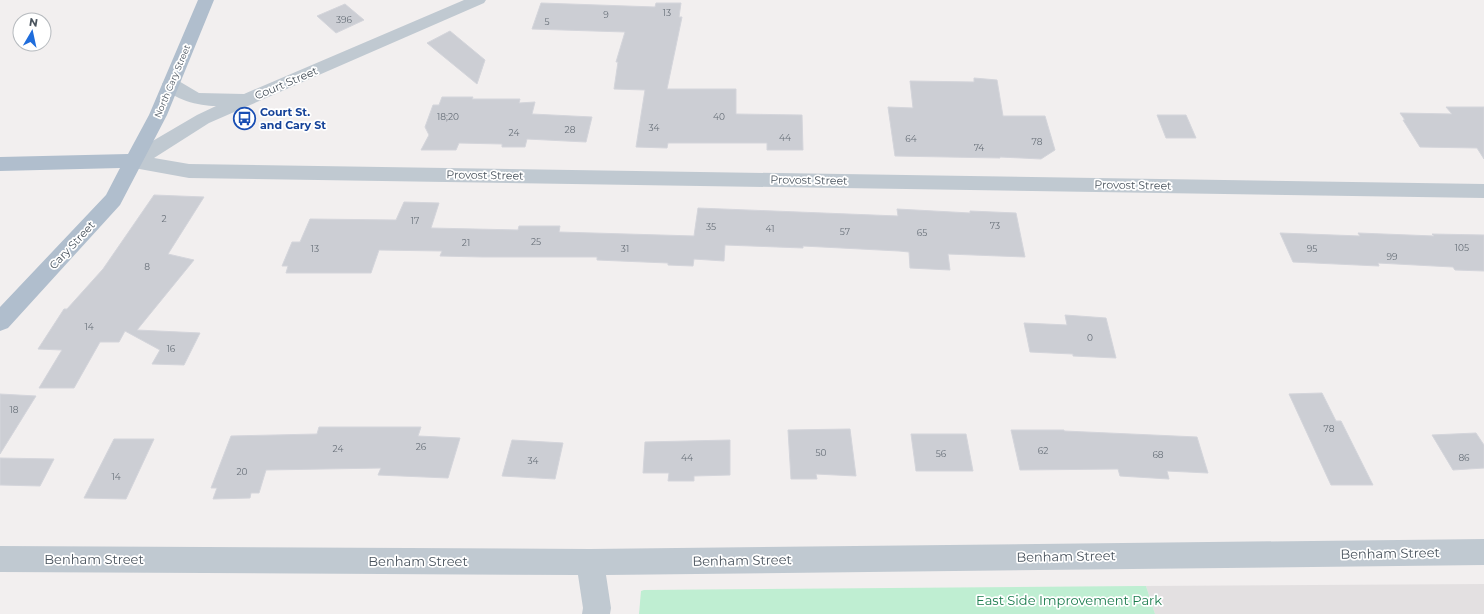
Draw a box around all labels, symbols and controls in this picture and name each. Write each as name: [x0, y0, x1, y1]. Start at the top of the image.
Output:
house number: 13: [663, 7, 671, 18]
house number: 9: [603, 9, 609, 20]
north arrow: [12, 12, 52, 52]
house number: 396: [336, 14, 353, 25]
text: N: [28, 15, 39, 30]
house number: 5: [544, 16, 550, 27]
street label: North Cary Street: [152, 42, 193, 119]
street label: Court Street: [252, 63, 320, 103]
bus stop icon: Court St. and Cary St: [232, 105, 258, 131]
place label: Court St. and Cary St: [260, 105, 326, 132]
house number: 18;20: [437, 111, 459, 122]
house number: 40: [713, 111, 725, 122]
house number: 34: [648, 122, 660, 133]
house number: 28: [565, 124, 576, 135]
house number: 24: [509, 127, 519, 138]
house number: 44: [779, 132, 791, 143]
house number: 64: [905, 133, 917, 144]
house number: 78: [1032, 136, 1043, 147]
house number: 74: [974, 142, 984, 153]
street label: Provost Street: [446, 167, 524, 183]
street label: Provost Street: [770, 172, 848, 188]
street label: Provost Street: [1094, 177, 1172, 193]
house number: 2: [161, 213, 167, 224]
house number: 17: [411, 215, 419, 226]
street label: Cary Street: [46, 218, 98, 272]
house number: 73: [990, 220, 1000, 231]
house number: 35: [706, 221, 716, 232]
house number: 41: [766, 223, 774, 234]
house number: 57: [840, 226, 850, 237]
house number: 65: [917, 227, 927, 238]
house number: 25: [531, 236, 541, 247]
house number: 21: [462, 237, 470, 248]
house number: 105: [1455, 242, 1469, 253]
house number: 13: [311, 243, 319, 254]
house number: 31: [621, 243, 629, 254]
house number: 95: [1307, 243, 1317, 254]
house number: 99: [1387, 251, 1398, 262]
house number: 8: [144, 261, 150, 272]
house number: 14: [84, 321, 94, 332]
house number: 0: [1087, 332, 1093, 343]
house number: 16: [167, 343, 176, 354]
house number: 18: [10, 404, 19, 415]
house number: 78: [1324, 423, 1335, 434]
house number: 26: [416, 441, 427, 452]
house number: 24: [333, 443, 343, 454]
house number: 62: [1038, 445, 1048, 456]
house number: 50: [815, 447, 827, 458]
house number: 56: [936, 448, 947, 459]
house number: 68: [1152, 449, 1164, 460]
house number: 44: [681, 452, 693, 463]
house number: 86: [1458, 452, 1470, 463]
house number: 34: [527, 455, 539, 466]
house number: 20: [236, 466, 248, 477]
house number: 14: [111, 471, 121, 482]
street label: Benham Street: [1340, 544, 1440, 562]
street label: Benham Street: [1016, 547, 1116, 565]
street label: Benham Street: [44, 551, 144, 567]
street label: Benham Street: [692, 551, 792, 569]
street label: Benham Street: [368, 553, 468, 569]
park label: East Side Improvement Park: [976, 592, 1162, 608]

